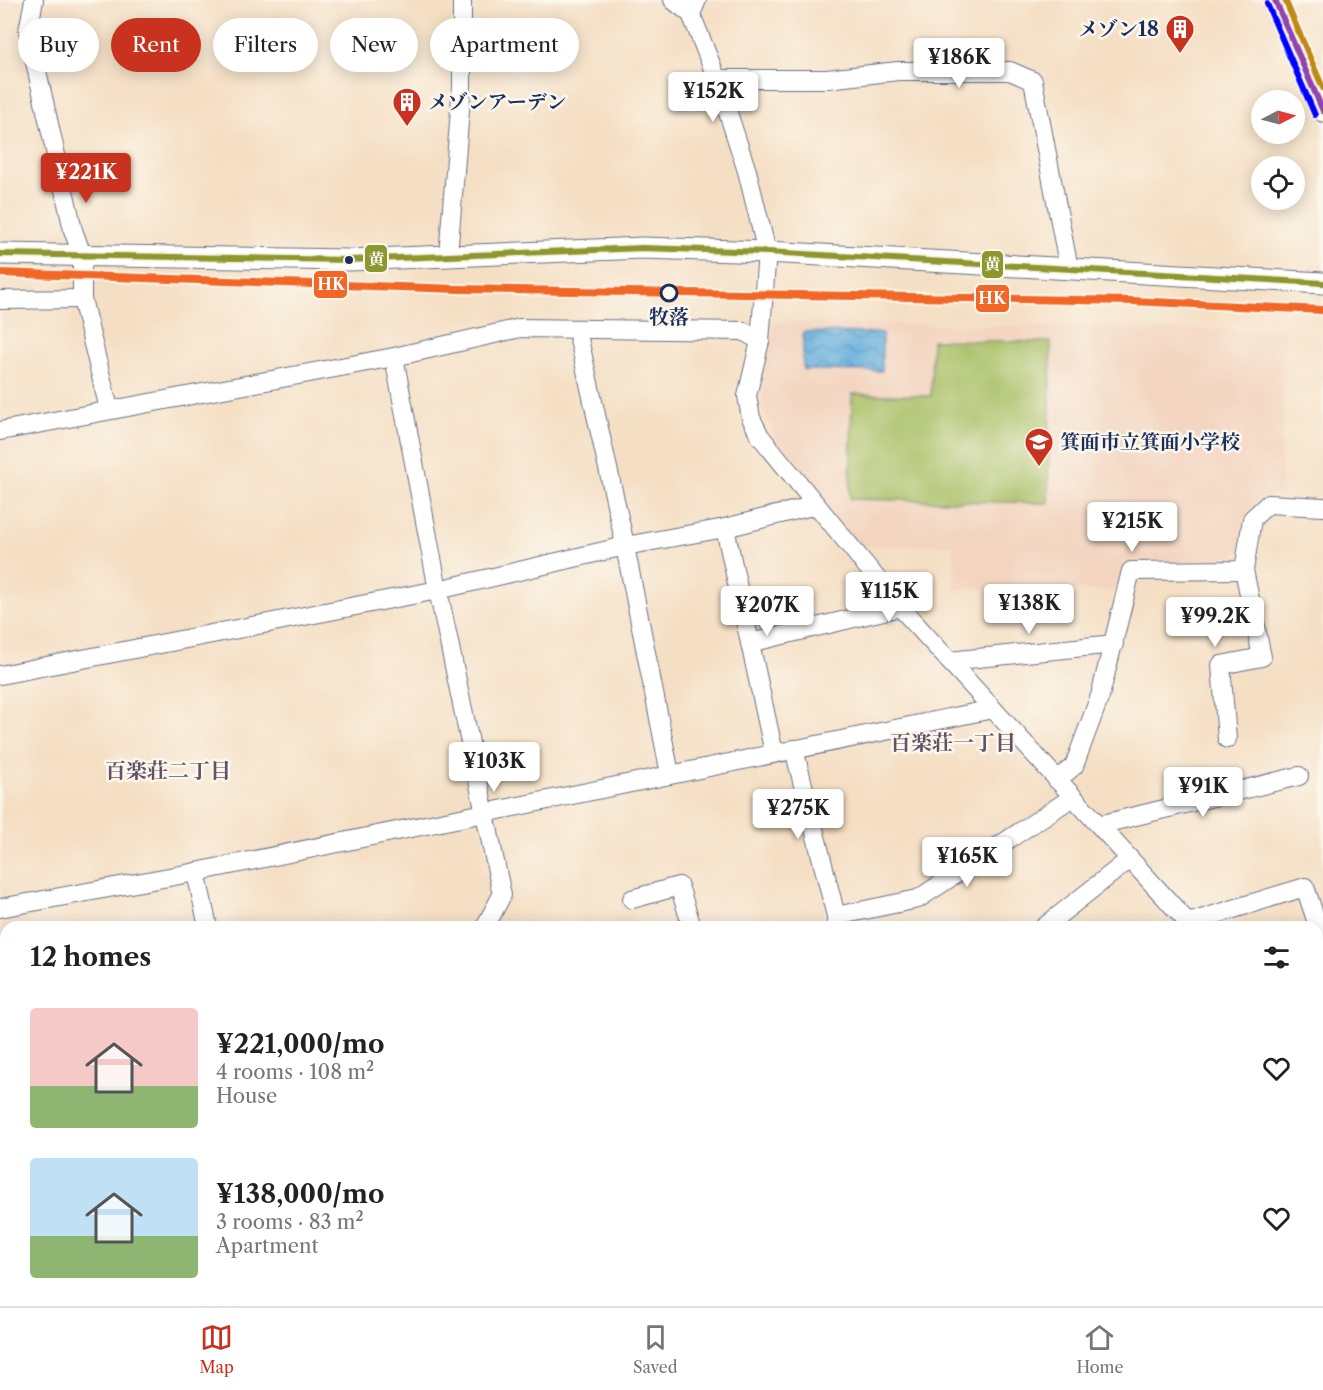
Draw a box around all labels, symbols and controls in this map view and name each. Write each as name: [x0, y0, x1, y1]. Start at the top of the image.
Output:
building icon: メゾン18: [1164, 13, 1196, 55]
place label: メゾン18: [1078, 17, 1159, 41]
chip: Buy: [18, 18, 99, 72]
chip: Rent: [111, 18, 201, 72]
chip: Filters: [213, 18, 318, 72]
chip: New: [330, 18, 418, 72]
chip: Apartment: [430, 18, 579, 72]
pin: ¥186K: [917, 38, 1001, 89]
text: ¥186K: [928, 45, 990, 69]
pin: ¥152K: [671, 72, 755, 123]
text: ¥152K: [682, 79, 744, 103]
building icon: メゾンアーデン: [391, 86, 423, 128]
place label: メゾンアーデン: [428, 90, 566, 114]
north arrow: [1251, 90, 1305, 144]
map controls: [1251, 90, 1305, 210]
pin: ¥221K: [44, 153, 128, 204]
button: locate: [1251, 156, 1305, 210]
text: ¥221K: [55, 160, 117, 184]
line badge: 黄: [364, 244, 388, 273]
text: 黄: [368, 249, 385, 269]
line badge: 黄: [981, 250, 1004, 279]
unlabelled marker: [343, 254, 355, 266]
text: 黄: [984, 254, 1001, 274]
line badge: HK: [313, 270, 348, 299]
text: HK: [317, 274, 346, 294]
marker: 牧落: [660, 284, 678, 302]
line badge: HK: [975, 284, 1010, 313]
text: HK: [978, 288, 1007, 308]
place label: 牧落: [649, 305, 689, 329]
school or university icon: 箕面市立箕面小学校: [1023, 426, 1055, 468]
place label: 箕面市立箕面小学校: [1060, 430, 1240, 454]
pin: ¥215K: [1090, 502, 1174, 553]
text: ¥215K: [1101, 509, 1163, 533]
pin: ¥115K: [847, 572, 931, 623]
text: ¥115K: [860, 579, 918, 603]
pin: ¥138K: [987, 584, 1071, 635]
pin: ¥207K: [725, 586, 809, 637]
text: ¥138K: [998, 591, 1060, 615]
text: ¥207K: [735, 593, 799, 617]
pin: ¥99.2K: [1166, 597, 1264, 648]
text: ¥99.2K: [1180, 604, 1250, 628]
district label: 百楽荘一丁目: [890, 730, 1016, 755]
pin: ¥103K: [452, 742, 536, 793]
text: ¥103K: [463, 749, 525, 773]
district label: 百楽荘二丁目: [105, 758, 231, 783]
pin: ¥91K: [1167, 767, 1239, 818]
text: ¥91K: [1178, 774, 1228, 798]
pin: ¥275K: [756, 789, 840, 840]
text: ¥275K: [767, 796, 829, 820]
pin: ¥165K: [925, 837, 1009, 888]
text: ¥165K: [936, 844, 998, 868]
text: 12 homes: [30, 941, 151, 973]
icon: filters: [1260, 941, 1293, 974]
text: ¥221,000/mo: [216, 1028, 384, 1060]
icon: home: [78, 1032, 150, 1104]
icon: heart: [1260, 1052, 1293, 1085]
text: 4 rooms · 108 m²: [216, 1060, 374, 1084]
text: House: [216, 1084, 277, 1108]
text: ¥138,000/mo: [216, 1178, 384, 1210]
icon: home: [78, 1182, 150, 1254]
icon: heart: [1260, 1202, 1293, 1235]
text: 3 rooms · 83 m²: [216, 1210, 364, 1234]
text: Apartment: [216, 1234, 319, 1258]
tab: Map: [200, 1321, 234, 1377]
tab: Saved: [633, 1321, 677, 1377]
tab: Home: [1076, 1321, 1123, 1377]

